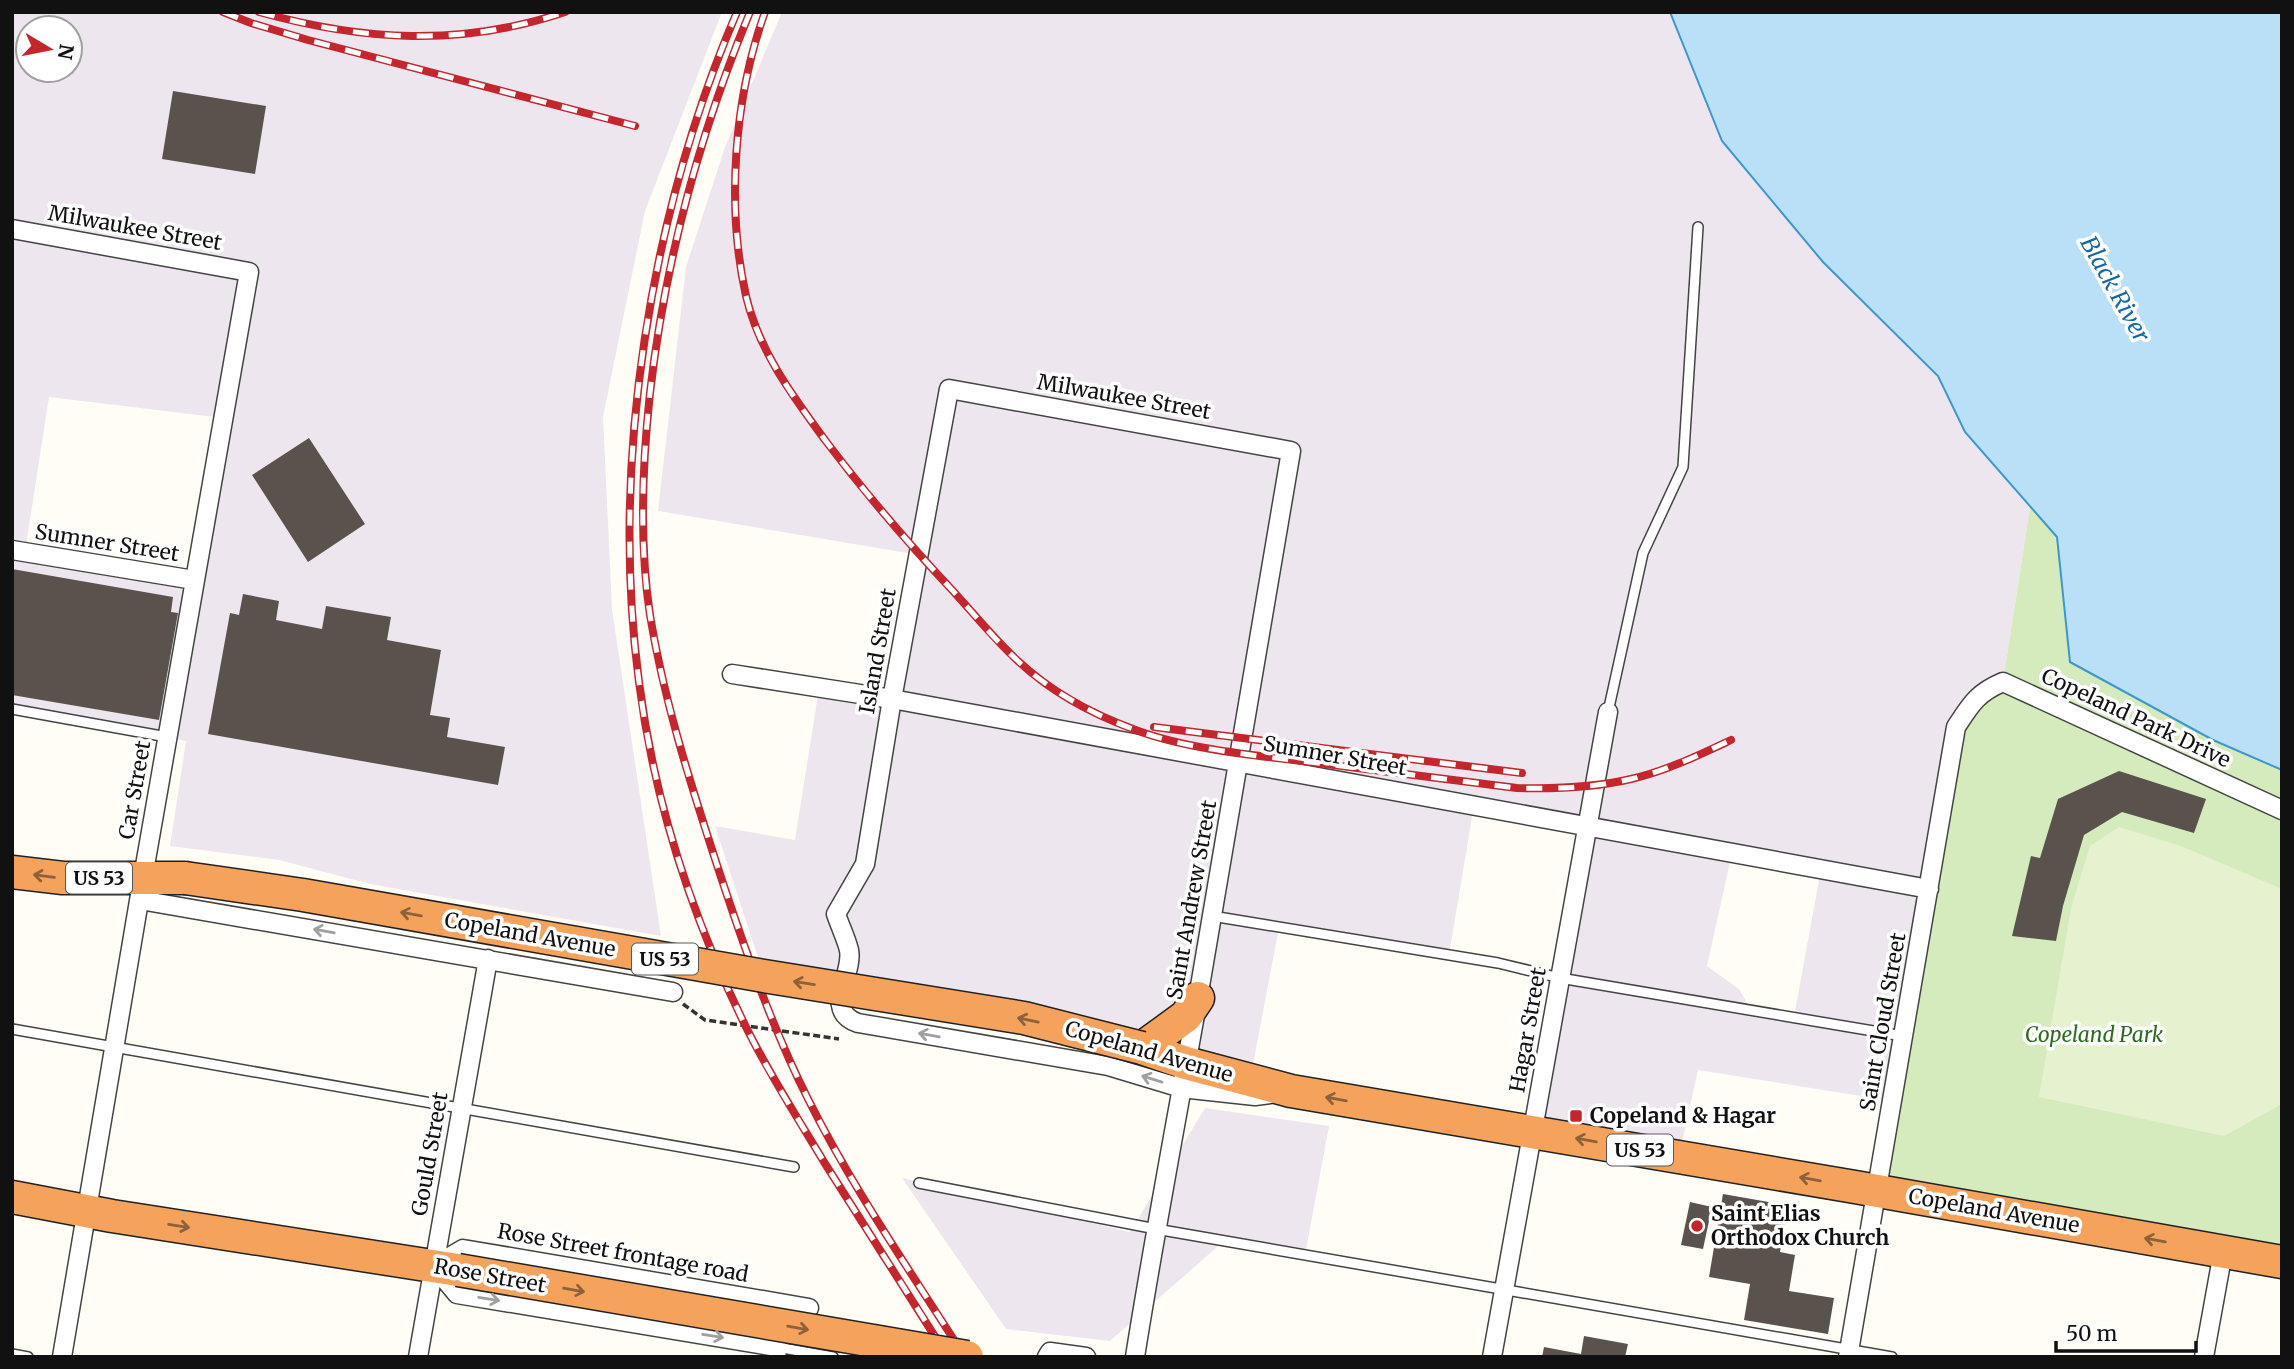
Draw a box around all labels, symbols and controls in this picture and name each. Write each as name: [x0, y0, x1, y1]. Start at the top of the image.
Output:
north arrow: [14, 14, 84, 84]
text: N: [53, 42, 79, 61]
street label: Milwaukee Street: [46, 199, 224, 256]
water label: Black River: [2075, 231, 2157, 347]
street label: Milwaukee Street: [1035, 368, 1213, 425]
street label: Sumner Street: [33, 518, 181, 567]
street label: Island Street: [853, 586, 902, 716]
street label: Copeland Park Drive: [2037, 662, 2235, 773]
street label: Sumner Street: [1261, 730, 1409, 781]
street label: Car Street: [113, 739, 156, 841]
street label: Saint Andrew Street: [1161, 798, 1222, 1002]
road number: US 53: [66, 862, 132, 894]
one-way arrow: [33, 869, 56, 882]
street label: Copeland Avenue: [442, 906, 618, 963]
one-way arrow: [400, 907, 423, 920]
one-way arrow: [313, 924, 336, 937]
street label: Saint Cloud Street: [1854, 931, 1912, 1113]
road number: US 53: [632, 944, 698, 974]
street label: Hagar Street: [1503, 965, 1552, 1094]
one-way arrow: [793, 976, 816, 989]
one-way arrow: [1017, 1012, 1040, 1026]
street label: Copeland Avenue: [1062, 1015, 1236, 1088]
park label: Copeland Park: [2025, 1021, 2164, 1048]
one-way arrow: [918, 1028, 941, 1041]
one-way arrow: [1141, 1071, 1163, 1084]
street label: Gould Street: [405, 1090, 454, 1218]
one-way arrow: [1325, 1092, 1347, 1105]
place label: Copeland & Hagar: [1590, 1102, 1776, 1129]
marker: Copeland & Hagar: [1568, 1108, 1584, 1124]
one-way arrow: [1575, 1133, 1597, 1146]
road number: US 53: [1607, 1134, 1673, 1166]
one-way arrow: [1799, 1172, 1822, 1185]
street label: Copeland Avenue: [1906, 1182, 2082, 1239]
place label: Saint Elias Orthodox Church: [1711, 1200, 1889, 1251]
street label: Rose Street frontage road: [495, 1217, 751, 1288]
marker: Saint Elias Orthodox Church: [1689, 1218, 1705, 1234]
one-way arrow: [167, 1220, 190, 1233]
one-way arrow: [2144, 1233, 2167, 1246]
street label: Rose Street: [432, 1252, 548, 1299]
one-way arrow: [562, 1284, 585, 1297]
one-way arrow: [477, 1293, 500, 1306]
scale bar: [2056, 1310, 2196, 1354]
text: 50 m: [2066, 1320, 2117, 1347]
one-way arrow: [786, 1322, 809, 1335]
one-way arrow: [701, 1330, 724, 1343]

